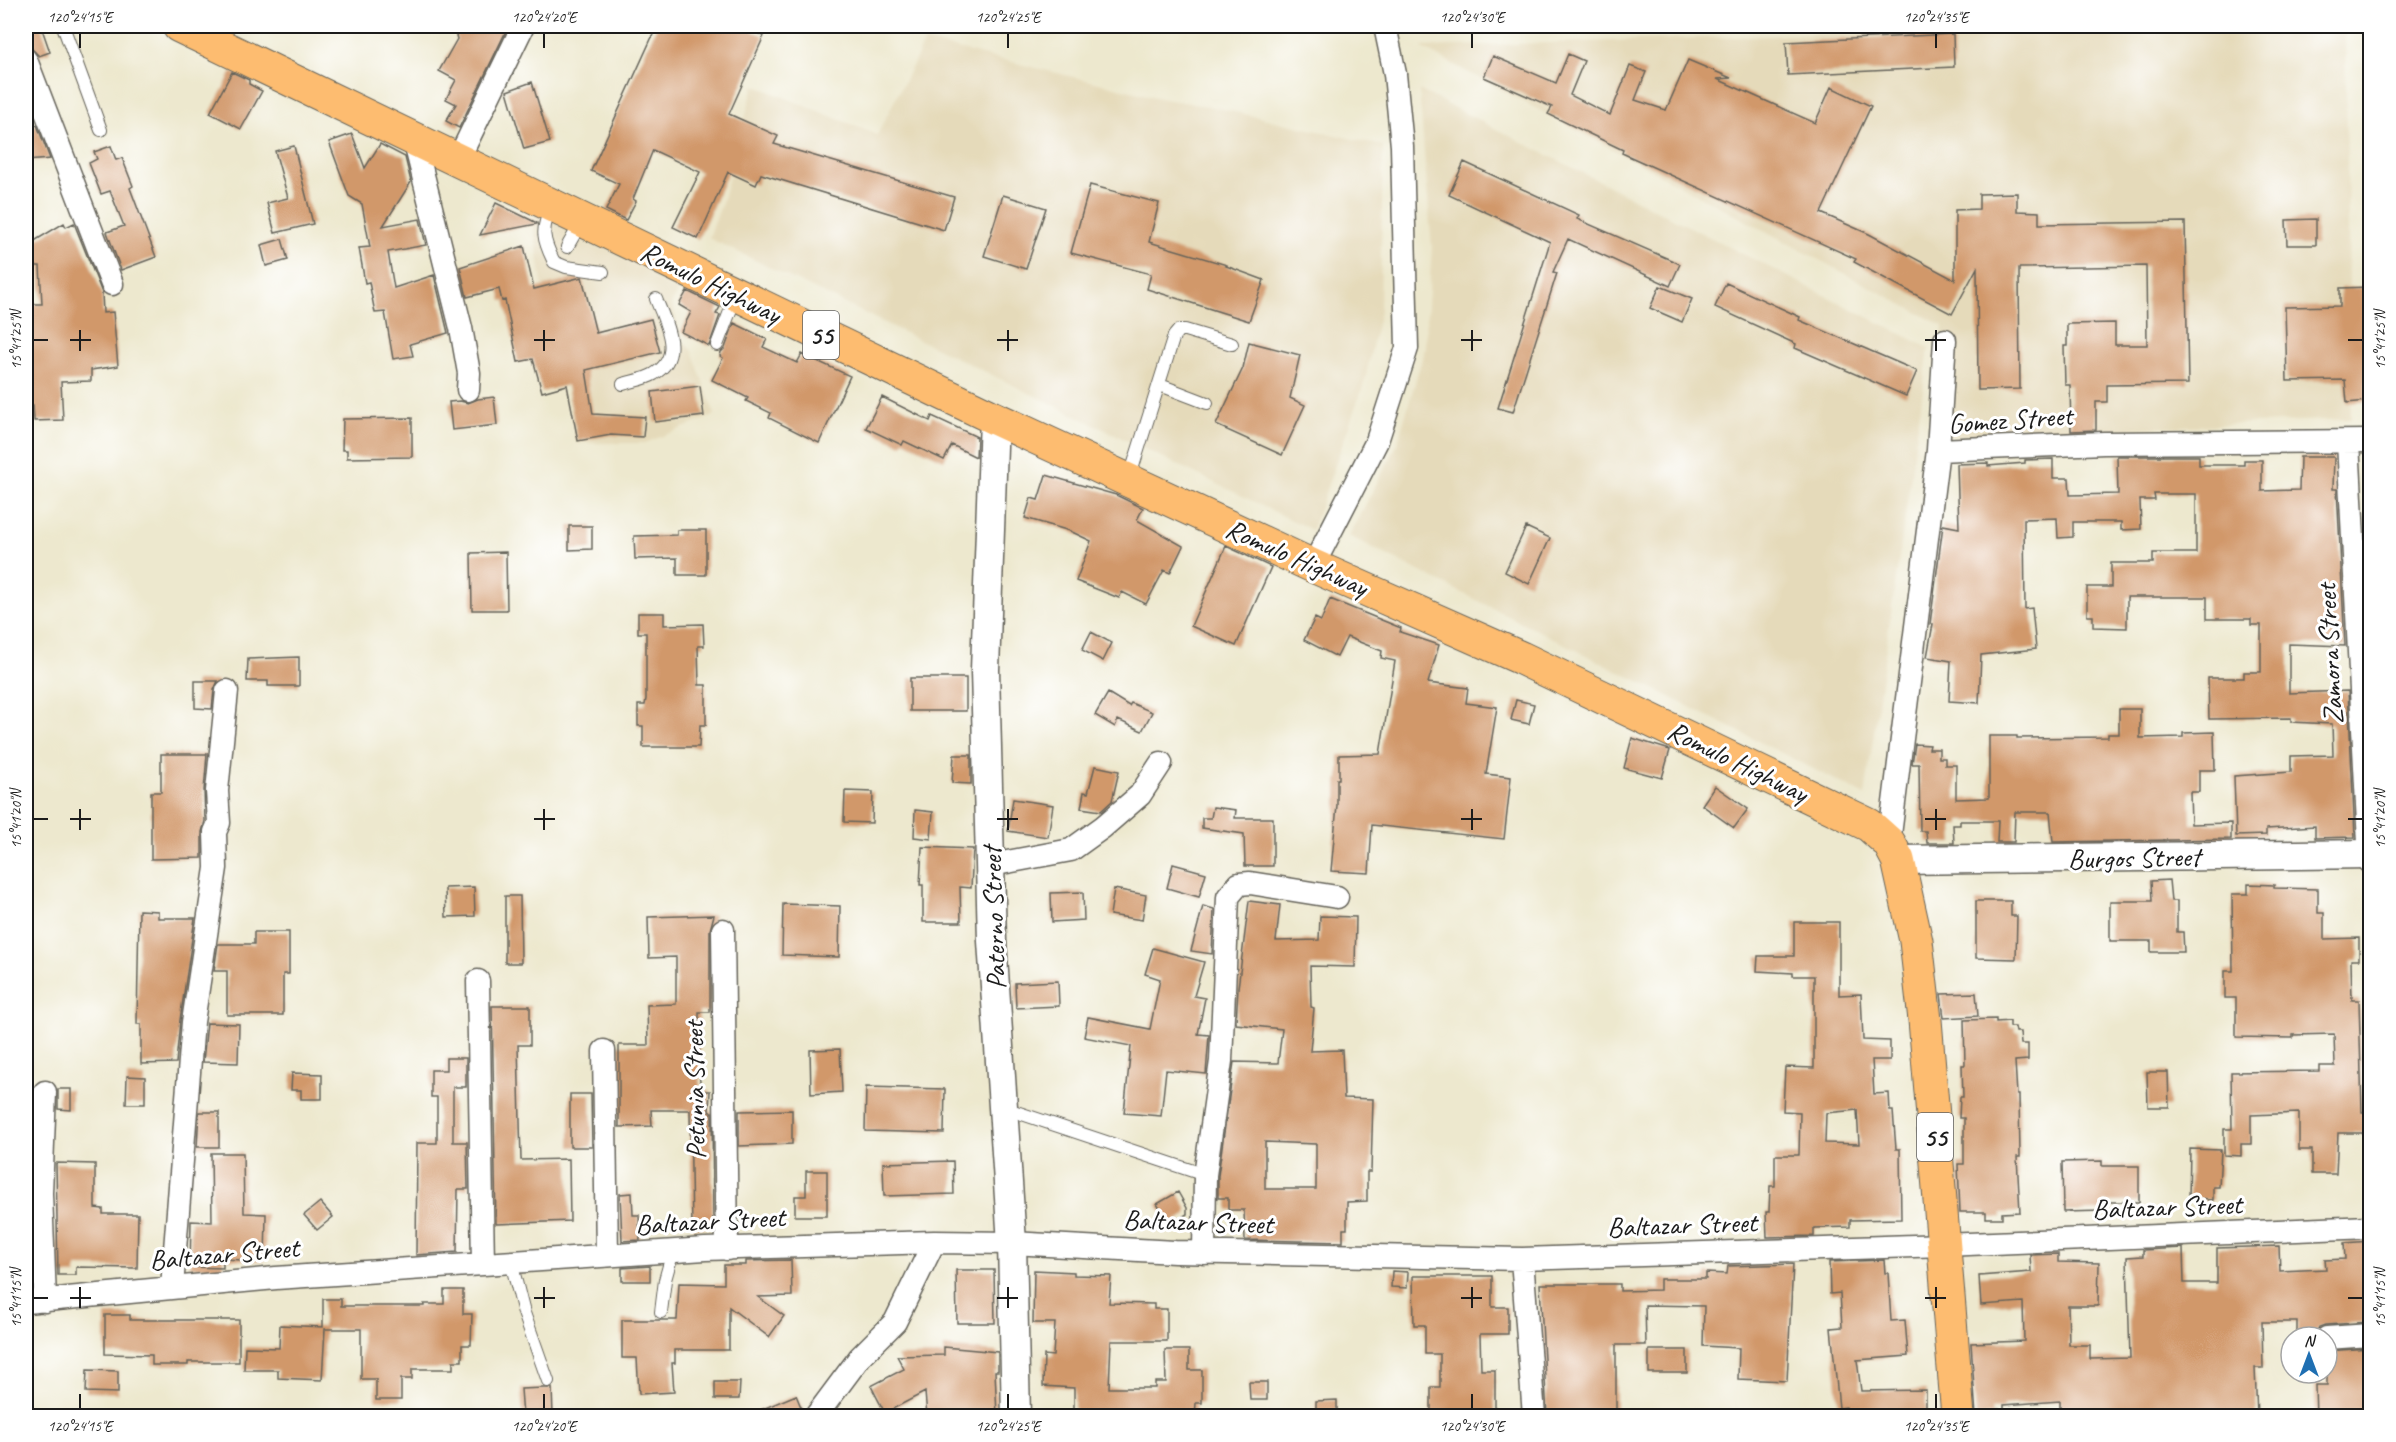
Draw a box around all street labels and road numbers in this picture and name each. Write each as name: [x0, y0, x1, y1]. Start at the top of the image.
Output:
street label: Romulo Highway: [635, 234, 789, 332]
road number: 55: [803, 311, 839, 359]
street label: Gomez Street: [1947, 398, 2076, 441]
street label: Romulo Highway: [1220, 511, 1375, 605]
street label: Zamora Street: [2308, 580, 2351, 725]
street label: Romulo Highway: [1662, 713, 1816, 811]
street label: Burgos Street: [2068, 839, 2204, 876]
street label: Paterno Street: [973, 842, 1013, 990]
street label: Petunia Street: [676, 1018, 713, 1160]
road number: 55: [1917, 1113, 1953, 1161]
street label: Baltazar Street: [2092, 1186, 2245, 1227]
street label: Baltazar Street: [634, 1199, 788, 1242]
street label: Baltazar Street: [1123, 1201, 1276, 1242]
street label: Baltazar Street: [1607, 1204, 1760, 1245]
street label: Baltazar Street: [148, 1229, 303, 1277]

